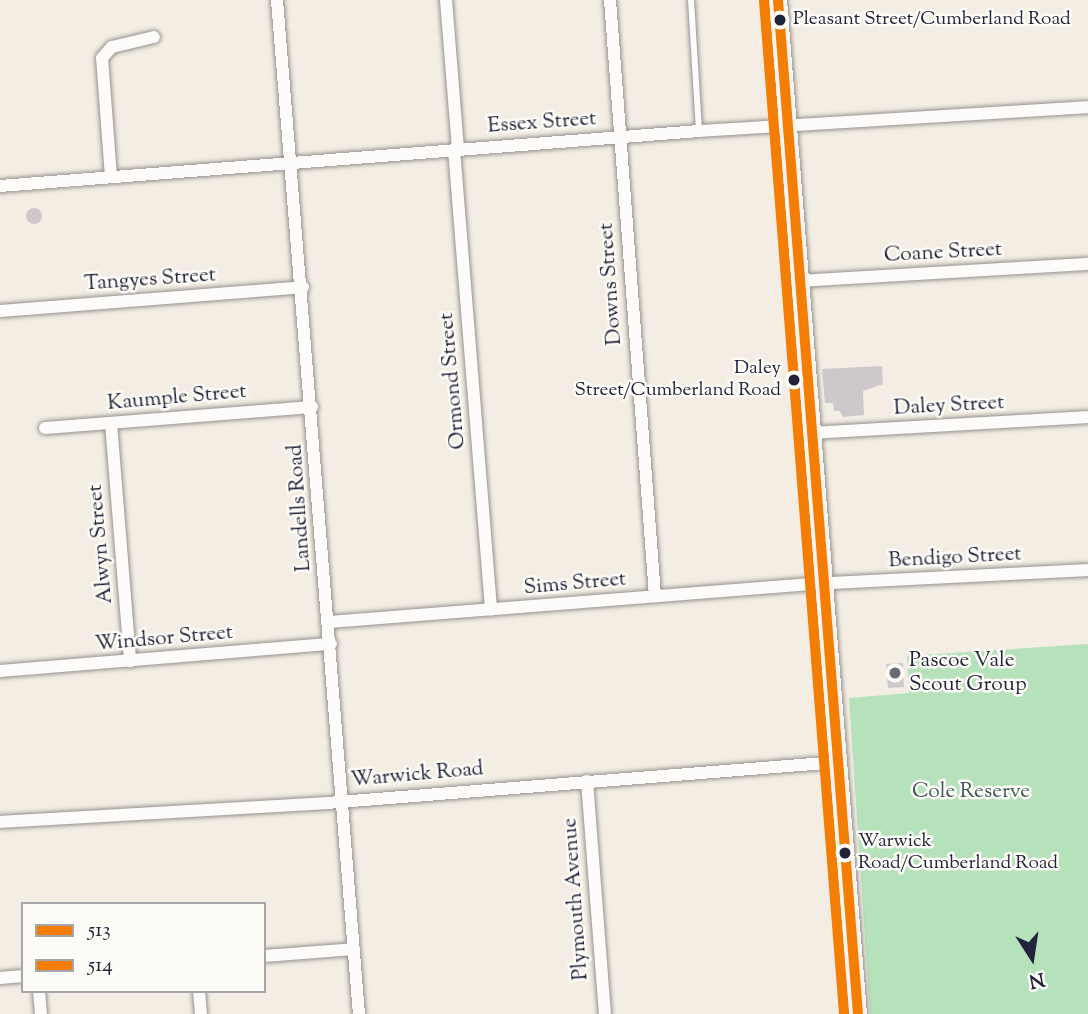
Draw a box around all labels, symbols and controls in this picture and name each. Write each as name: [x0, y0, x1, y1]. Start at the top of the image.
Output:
place label: Pleasant Street/Cumberland Road: [793, 9, 1071, 31]
marker: Pleasant Street/Cumberland Road: [773, 13, 787, 27]
street label: Essex Street: [487, 107, 597, 139]
street label: Downs Street: [594, 222, 628, 346]
street label: Coane Street: [883, 237, 1003, 269]
street label: Tangyes Street: [83, 263, 217, 297]
street label: Ormond Street: [434, 312, 472, 450]
place label: Daley Street/Cumberland Road: [575, 358, 781, 402]
marker: Daley Street/Cumberland Road: [787, 373, 801, 387]
street label: Kaumple Street: [106, 379, 248, 417]
street label: Daley Street: [893, 391, 1005, 421]
street label: Landells Road: [283, 444, 317, 572]
street label: Alwyn Street: [83, 483, 119, 605]
street label: Bendigo Street: [888, 542, 1022, 574]
street label: Sims Street: [523, 567, 627, 601]
street label: Windsor Street: [94, 620, 234, 658]
place label: Pascoe Vale Scout Group: [909, 648, 1027, 698]
marker: Pascoe Vale Scout Group: [887, 665, 903, 681]
street label: Warwick Road: [349, 757, 485, 793]
park label: Cole Reserve: [912, 779, 1030, 805]
street label: Plymouth Avenue: [558, 817, 594, 981]
place label: Warwick Road/Cumberland Road: [858, 831, 1058, 875]
marker: Warwick Road/Cumberland Road: [838, 846, 852, 860]
legend: [21, 902, 266, 993]
text: 513: [88, 916, 111, 946]
north arrow: [997, 923, 1067, 993]
text: 514: [88, 951, 113, 981]
text: N: [1026, 964, 1047, 994]

